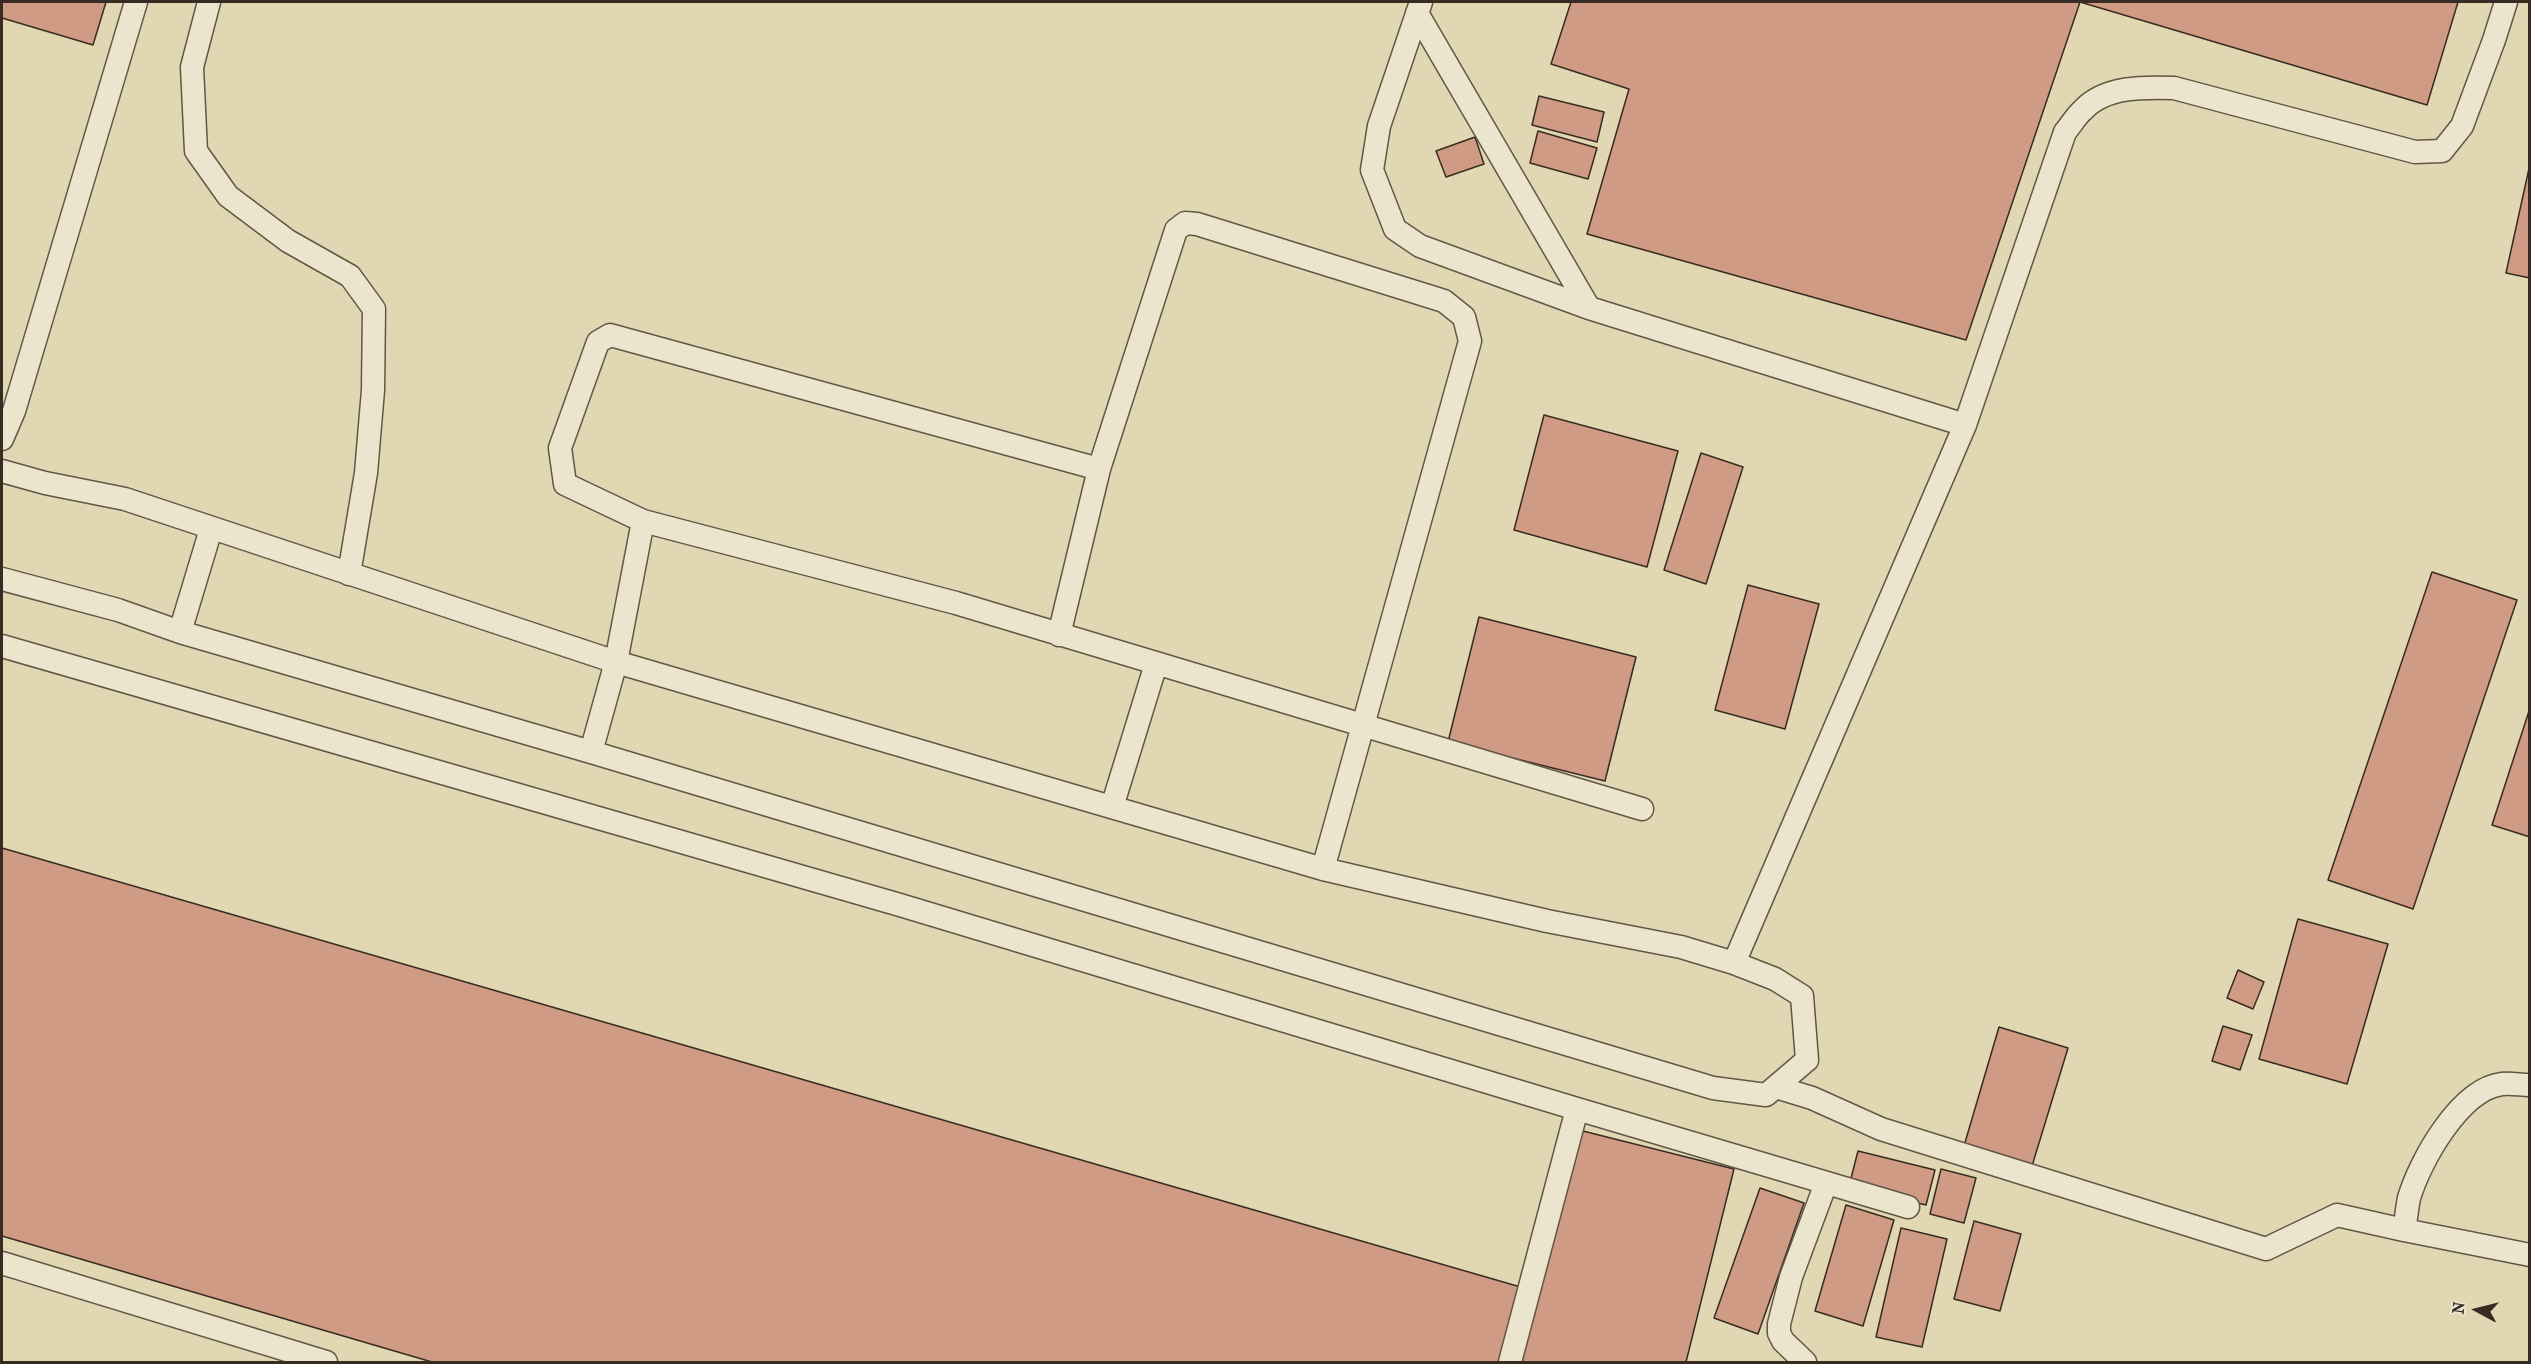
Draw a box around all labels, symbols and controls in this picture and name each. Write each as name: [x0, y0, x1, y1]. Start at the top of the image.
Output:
north arrow: [2447, 1280, 2507, 1340]
text: N: [2448, 1301, 2469, 1315]

